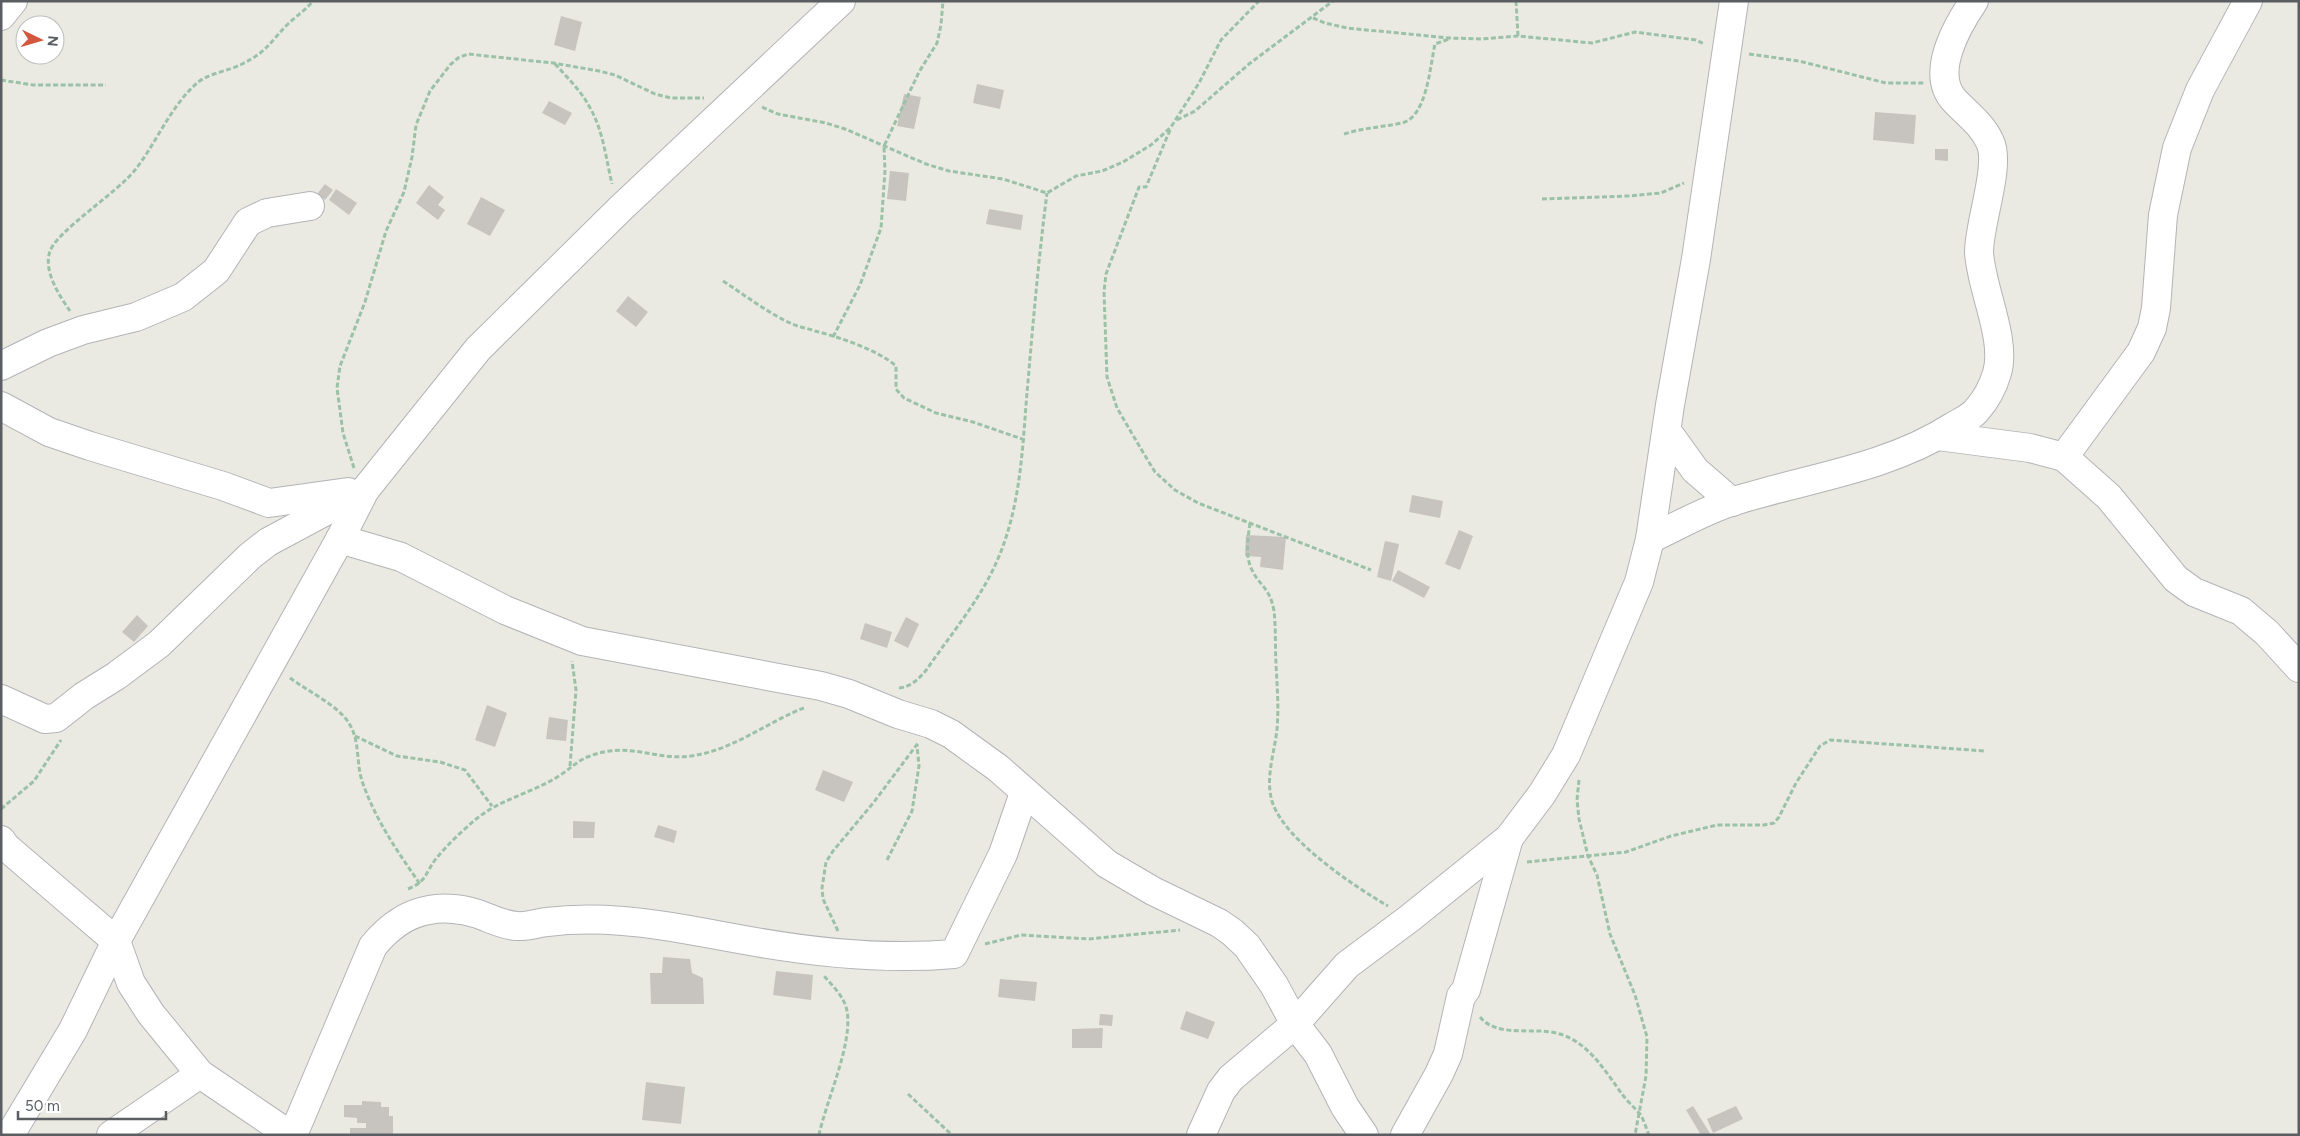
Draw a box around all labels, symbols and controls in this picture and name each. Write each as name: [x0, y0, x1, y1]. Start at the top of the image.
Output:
north arrow: [15, 15, 65, 65]
text: N: [44, 35, 61, 47]
scale bar: [18, 1088, 165, 1120]
text: 50 m: [25, 1097, 60, 1115]

